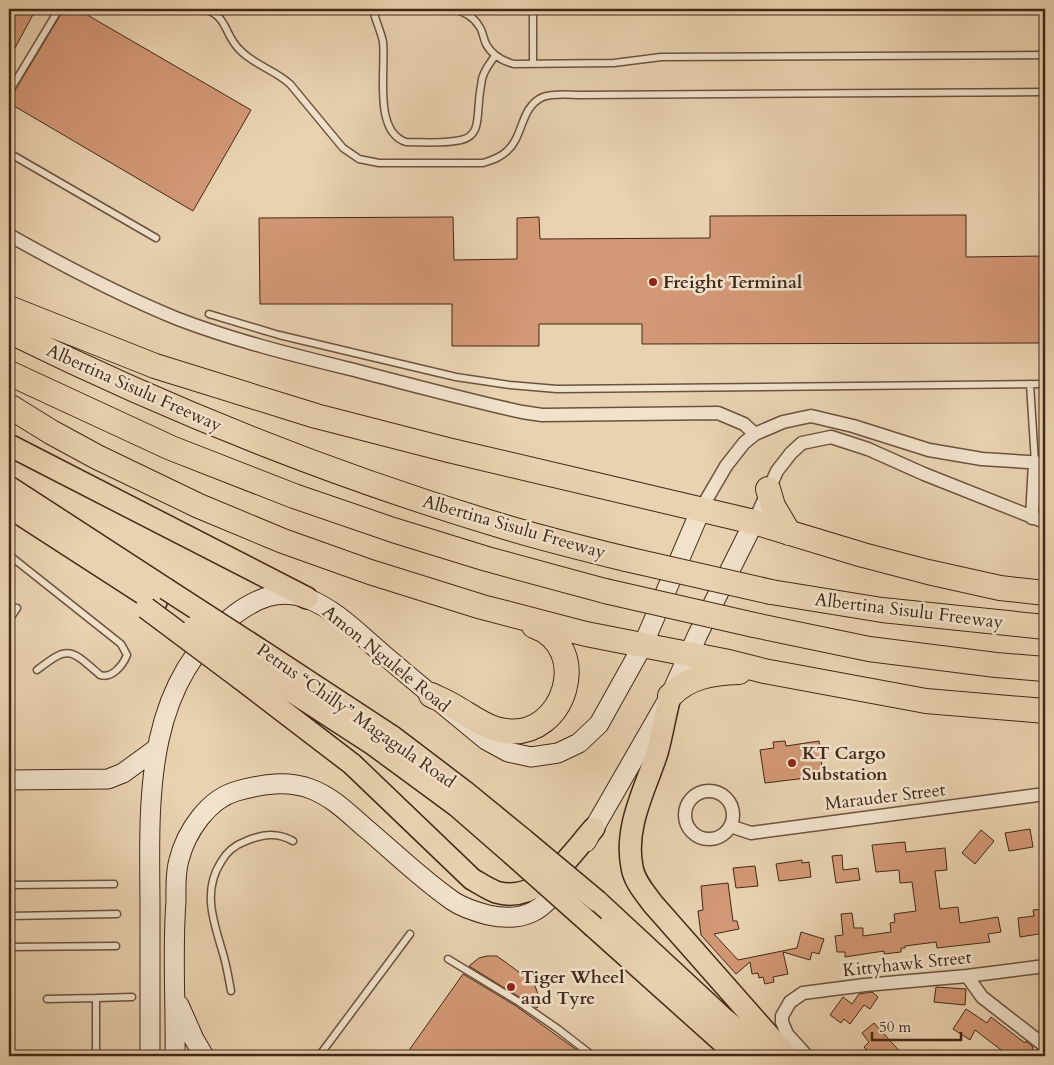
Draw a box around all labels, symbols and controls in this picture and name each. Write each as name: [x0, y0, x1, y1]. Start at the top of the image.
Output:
place label: Freight Terminal: [663, 270, 802, 295]
marker: Freight Terminal: [647, 276, 659, 288]
street label: Albertina Sisulu Freeway: [42, 338, 226, 438]
street label: Albertina Sisulu Freeway: [419, 489, 609, 565]
street label: Albertina Sisulu Freeway: [813, 587, 1005, 635]
street label: Amon Ngulele Road: [317, 600, 456, 719]
street label: Petrus “Chilly” Magagula Road: [252, 638, 461, 795]
place label: KT Cargo Substation: [802, 741, 888, 787]
marker: KT Cargo Substation: [786, 757, 798, 769]
street label: Marauder Street: [823, 777, 947, 817]
street label: Kittyhawk Street: [841, 945, 973, 983]
place label: Tiger Wheel and Tyre: [521, 965, 625, 1011]
marker: Tiger Wheel and Tyre: [505, 981, 517, 993]
scale bar: [872, 1010, 960, 1042]
text: 50 m: [879, 1017, 911, 1037]

